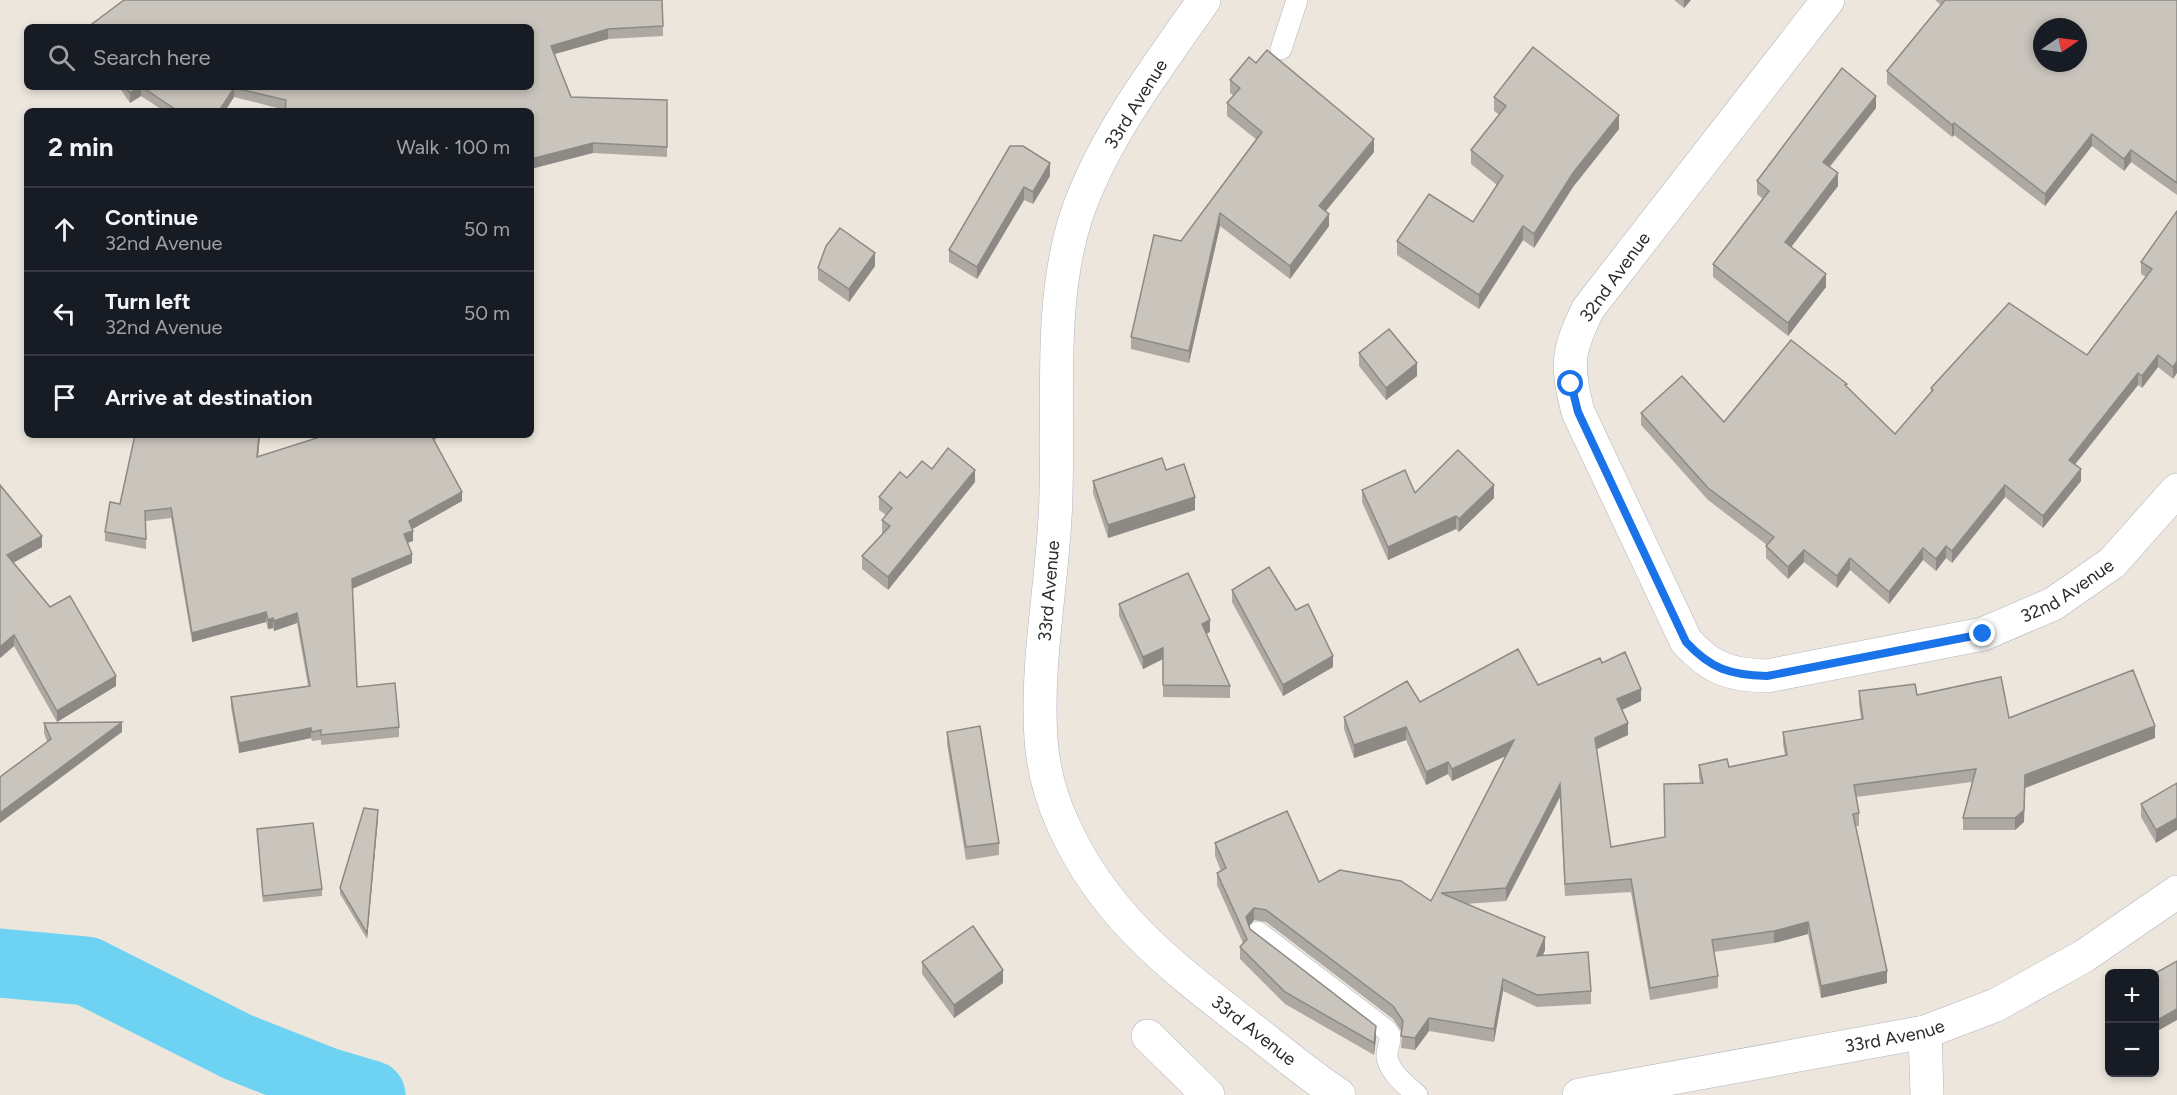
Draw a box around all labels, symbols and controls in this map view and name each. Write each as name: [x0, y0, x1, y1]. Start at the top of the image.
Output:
north arrow: [2033, 18, 2087, 72]
search box: [24, 24, 534, 90]
icon: search: [45, 41, 78, 74]
text: Search here: [93, 44, 211, 71]
street label: 33rd Avenue: [1100, 55, 1172, 153]
text: 2 min: [48, 131, 114, 163]
text: Walk · 100 m: [396, 135, 510, 159]
text: Continue: [105, 204, 198, 231]
icon: ahead: [48, 213, 81, 246]
text: 50 m: [464, 217, 510, 241]
street label: 32nd Avenue: [1575, 228, 1655, 326]
text: 32nd Avenue: [105, 231, 223, 255]
text: Turn left: [105, 288, 191, 315]
icon: left: [48, 297, 81, 330]
text: 50 m: [464, 301, 510, 325]
text: 32nd Avenue: [105, 315, 223, 339]
route start: [1557, 370, 1583, 396]
icon: arrive: [48, 381, 81, 414]
text: Arrive at destination: [105, 384, 313, 411]
street label: 33rd Avenue: [1034, 539, 1064, 643]
street label: 32nd Avenue: [2017, 554, 2118, 628]
route end: [1969, 620, 1995, 646]
map controls: [2105, 969, 2159, 1077]
button: +: [2105, 969, 2159, 1023]
street label: 33rd Avenue: [1207, 991, 1301, 1071]
street label: 33rd Avenue: [1843, 1015, 1948, 1057]
button: −: [2105, 1023, 2159, 1077]

